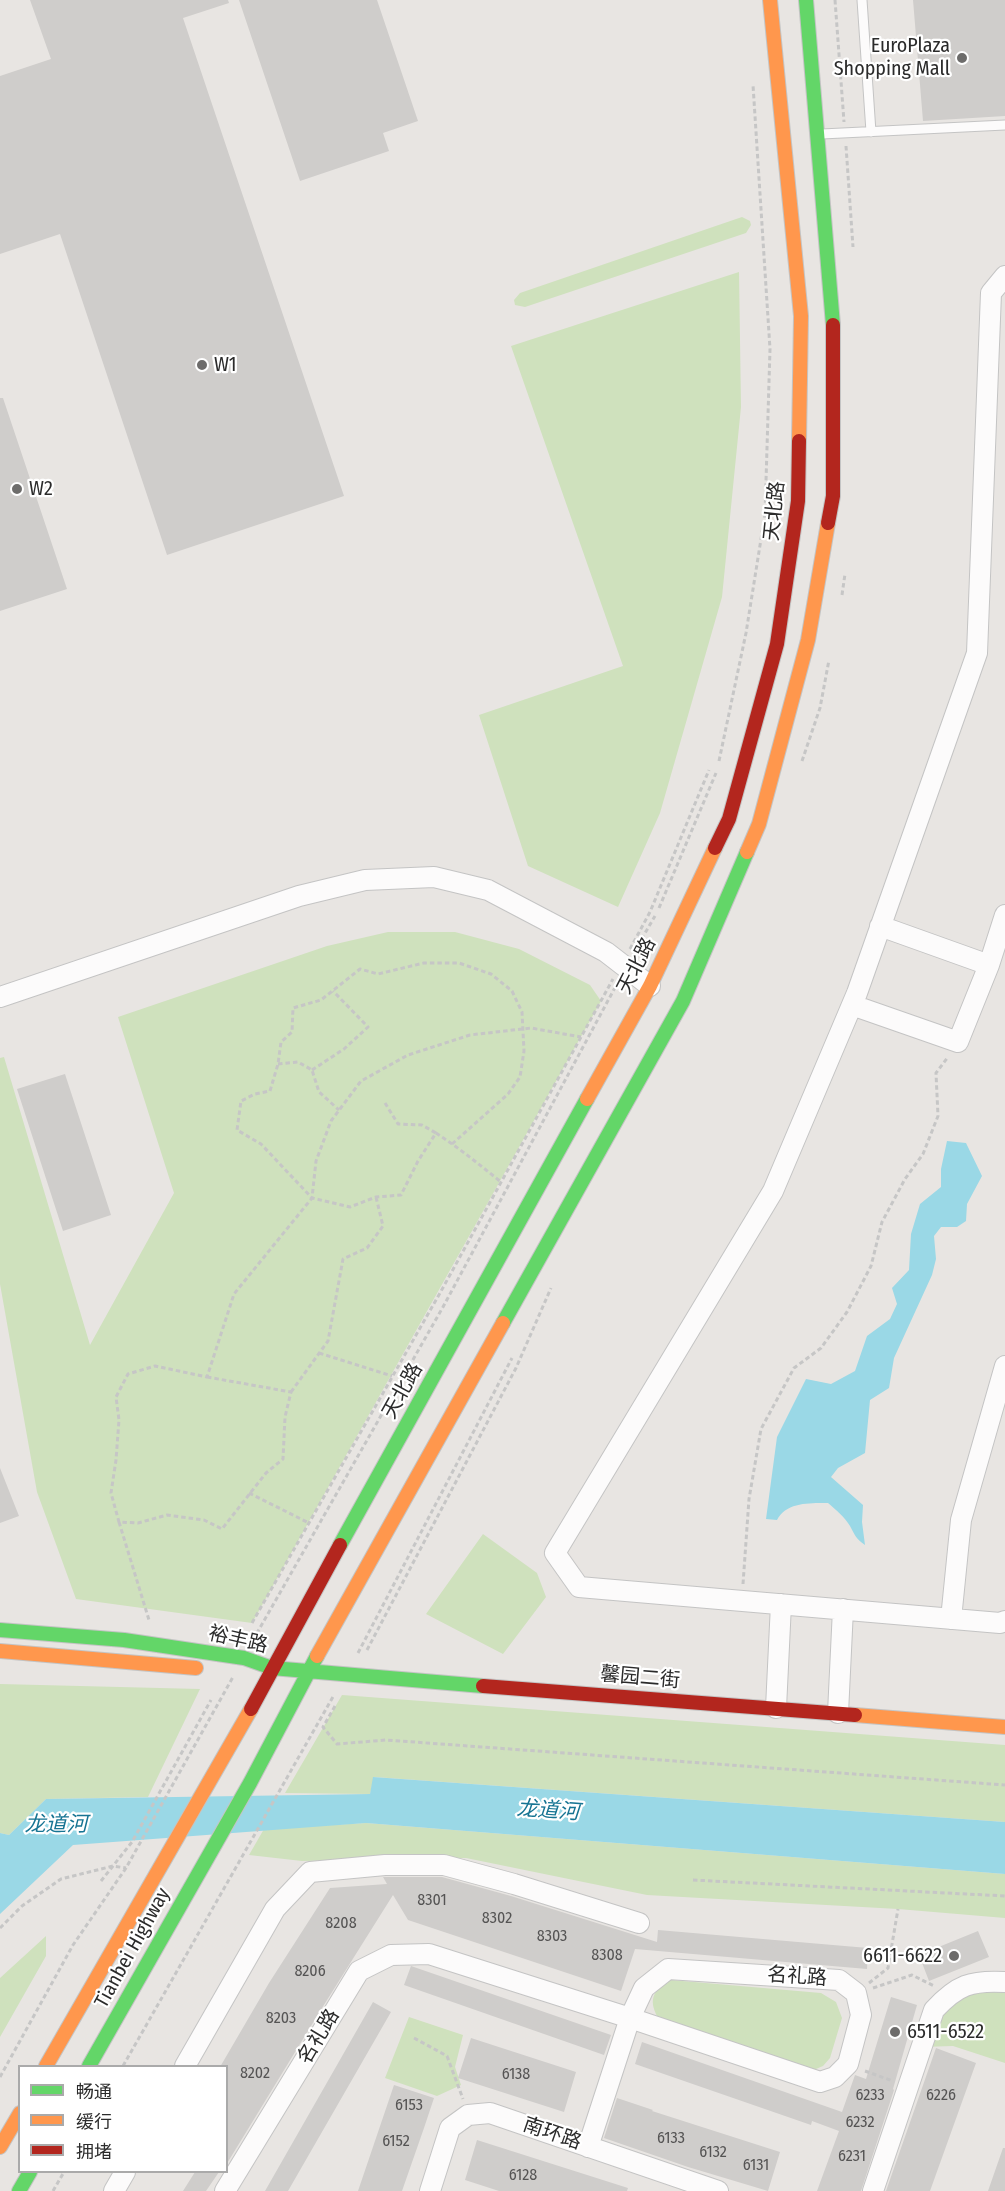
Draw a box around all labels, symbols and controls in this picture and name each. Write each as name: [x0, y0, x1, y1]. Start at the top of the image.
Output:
place label: EuroPlaza Shopping Mall: [834, 34, 950, 81]
marker: EuroPlaza Shopping Mall: [955, 51, 969, 65]
place label: W1: [214, 353, 236, 377]
marker: W1: [195, 358, 209, 372]
place label: W2: [29, 477, 53, 501]
street label: 天北路: [760, 480, 790, 542]
marker: W2: [10, 482, 24, 496]
street label: 天北路: [613, 934, 661, 998]
street label: 天北路: [378, 1359, 428, 1423]
street label: 裕丰路: [206, 1622, 270, 1658]
street label: 馨园二街: [599, 1663, 681, 1693]
water label: 龙道河: [516, 1796, 580, 1826]
water label: 龙道河: [25, 1812, 87, 1838]
street label: Tianbei Highway: [90, 1884, 176, 2012]
house number: 8301: [417, 1891, 447, 1911]
house number: 8302: [482, 1909, 512, 1929]
house number: 8208: [325, 1914, 357, 1934]
house number: 8303: [537, 1927, 567, 1947]
place label: 6611-6622: [863, 1944, 942, 1968]
house number: 8308: [591, 1946, 623, 1966]
marker: 6611-6622: [947, 1949, 961, 1963]
house number: 8206: [294, 1962, 326, 1982]
street label: 名礼路: [766, 1963, 828, 1991]
street label: 名礼路: [293, 2005, 345, 2069]
house number: 8203: [266, 2009, 296, 2029]
place label: 6511-6522: [907, 2020, 984, 2044]
marker: 6511-6522: [888, 2025, 902, 2039]
house number: 8202: [240, 2064, 270, 2084]
legend: [18, 2065, 228, 2173]
house number: 6138: [502, 2065, 530, 2085]
text: 畅通: [76, 2081, 112, 2103]
house number: 6233: [855, 2086, 885, 2106]
house number: 6226: [926, 2086, 956, 2106]
house number: 6153: [395, 2096, 423, 2116]
text: 缓行: [76, 2111, 112, 2133]
street label: 南环路: [520, 2113, 584, 2155]
house number: 6232: [846, 2113, 874, 2133]
house number: 6133: [657, 2129, 685, 2149]
house number: 6152: [382, 2132, 410, 2152]
text: 拥堵: [76, 2141, 112, 2163]
house number: 6132: [699, 2143, 727, 2163]
house number: 6231: [838, 2147, 866, 2167]
house number: 6131: [743, 2156, 769, 2176]
house number: 6128: [509, 2166, 537, 2186]

